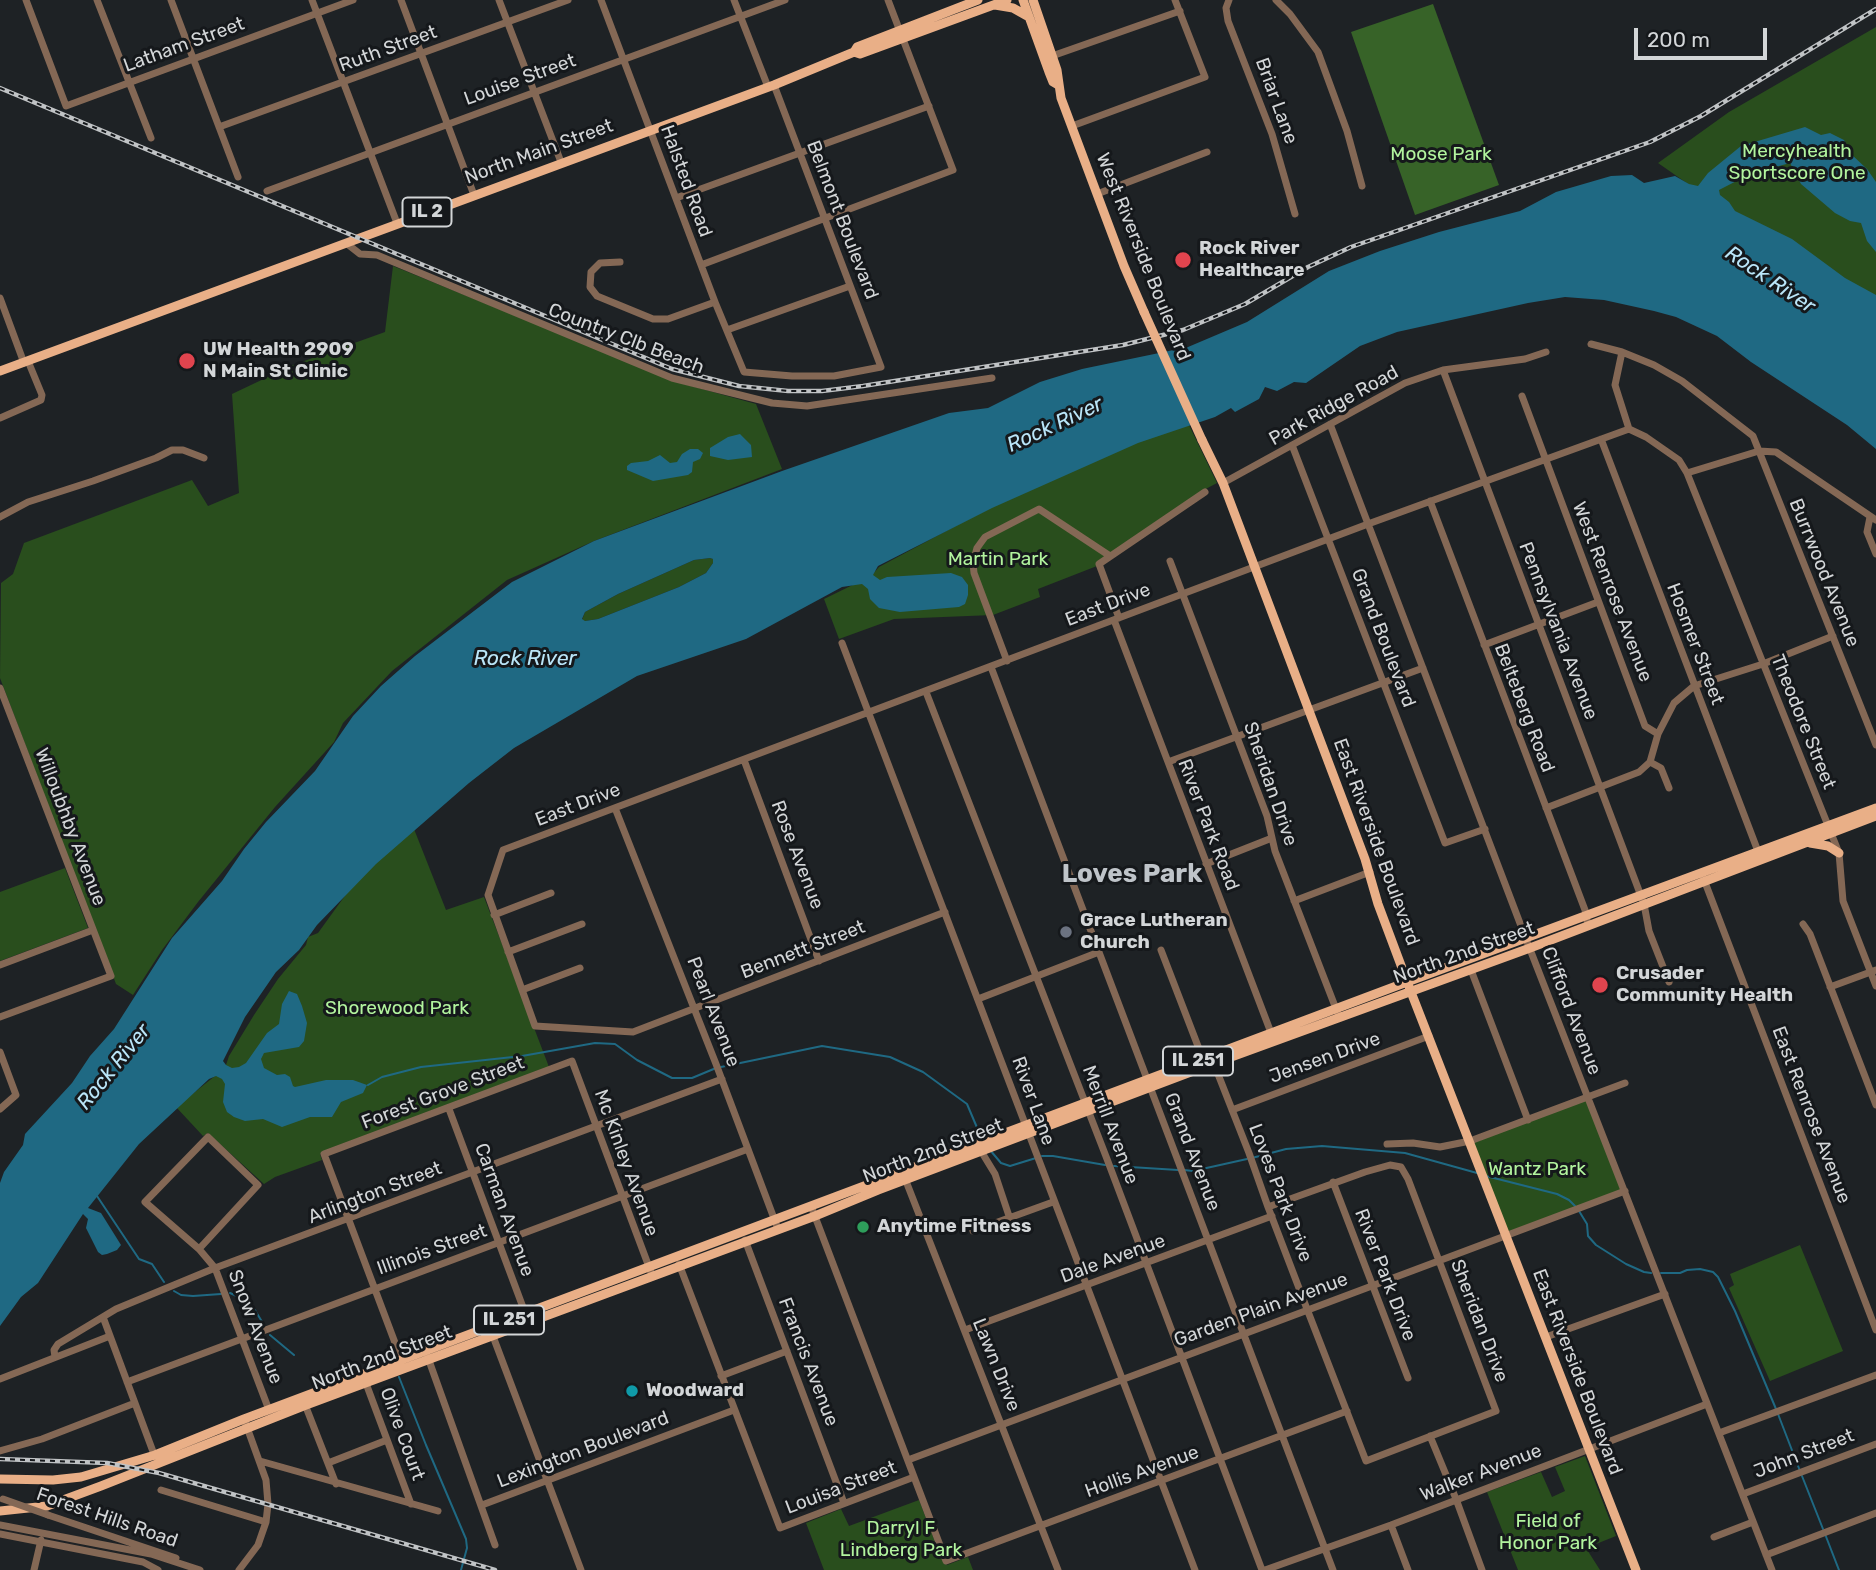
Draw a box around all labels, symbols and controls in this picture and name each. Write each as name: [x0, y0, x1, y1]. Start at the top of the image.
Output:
street label: Latham Street: [120, 13, 248, 77]
scale bar: [1638, 14, 1771, 58]
street label: Ruth Street: [336, 21, 440, 77]
text: 200 m: [1647, 27, 1710, 52]
street label: Louise Street: [461, 49, 579, 111]
street label: Briar Lane: [1250, 55, 1302, 147]
street label: North Main Street: [462, 115, 616, 189]
street label: Halsted Road: [655, 122, 717, 240]
street label: Belmont Boulevard: [801, 137, 883, 303]
park label: Mercyhealth Sportscore One: [1728, 141, 1866, 185]
park label: Moose Park: [1390, 144, 1492, 166]
street label: West Riverside Boulevard: [1091, 150, 1195, 364]
road number: IL 2: [402, 197, 452, 226]
place label: Rock River Healthcare: [1199, 238, 1305, 282]
water label: Rock River: [1720, 241, 1820, 319]
marker: Rock River Healthcare: [1173, 250, 1193, 270]
street label: Country Clb Beach: [545, 299, 707, 379]
place label: UW Health 2909 N Main St Clinic: [203, 339, 354, 383]
marker: UW Health 2909 N Main St Clinic: [177, 351, 197, 371]
street label: Park Ridge Road: [1265, 361, 1403, 451]
water label: Rock River: [1003, 392, 1107, 458]
street label: Burrwood Avenue: [1784, 496, 1864, 650]
street label: West Renrose Avenue: [1567, 499, 1657, 685]
street label: Pennsylvania Avenue: [1514, 539, 1602, 723]
park label: Martin Park: [948, 549, 1048, 571]
street label: Grand Boulevard: [1346, 565, 1420, 711]
street label: East Drive: [1062, 578, 1154, 632]
street label: Hosmer Street: [1661, 580, 1729, 708]
street label: Belteberg Road: [1489, 640, 1559, 776]
water label: Rock River: [473, 646, 577, 672]
street label: Theodore Street: [1766, 651, 1840, 793]
street label: Sheridan Drive: [1238, 719, 1302, 849]
street label: East Riverside Boulevard: [1328, 735, 1424, 949]
street label: Willoubhby Avenue: [29, 745, 111, 909]
street label: River Park Road: [1172, 756, 1244, 894]
street label: East Drive: [532, 778, 624, 832]
street label: Rose Avenue: [766, 797, 828, 913]
district label: Loves Park: [1062, 858, 1202, 890]
place label: Grace Lutheran Church: [1080, 910, 1228, 954]
street label: Bennett Street: [738, 916, 868, 984]
street label: North 2nd Street: [1390, 917, 1538, 989]
marker: Grace Lutheran Church: [1058, 924, 1074, 940]
street label: Clifford Avenue: [1536, 944, 1606, 1078]
street label: Pearl Avenue: [682, 954, 744, 1070]
place label: Crusader Community Health: [1616, 963, 1793, 1007]
marker: Crusader Community Health: [1590, 975, 1610, 995]
park label: Shorewood Park: [325, 998, 469, 1020]
water label: Rock River: [72, 1019, 156, 1115]
street label: East Renrose Avenue: [1767, 1023, 1855, 1207]
street label: Jensen Drive: [1266, 1027, 1384, 1089]
road number: IL 251: [1163, 1046, 1233, 1076]
street label: Forest Grove Street: [359, 1052, 527, 1134]
street label: River Lane: [1006, 1053, 1060, 1149]
street label: Merrill Avenue: [1077, 1062, 1143, 1188]
street label: Mc Kinley Avenue: [589, 1087, 663, 1239]
street label: Grand Avenue: [1159, 1090, 1225, 1214]
street label: North 2nd Street: [860, 1114, 1006, 1188]
street label: Loves Park Drive: [1243, 1121, 1317, 1265]
street label: Carman Avenue: [469, 1140, 539, 1280]
street label: Arlington Street: [305, 1157, 445, 1229]
park label: Wantz Park: [1488, 1159, 1586, 1181]
street label: River Park Drive: [1349, 1206, 1421, 1344]
place label: Anytime Fitness: [877, 1216, 1031, 1238]
marker: Anytime Fitness: [855, 1219, 871, 1235]
street label: Illinois Street: [374, 1220, 490, 1280]
street label: Dale Avenue: [1057, 1229, 1169, 1289]
street label: Sheridan Drive: [1445, 1256, 1513, 1386]
street label: East Riverside Boulevard: [1527, 1266, 1627, 1478]
street label: Snow Avenue: [223, 1267, 287, 1387]
street label: Garden Plain Avenue: [1171, 1268, 1351, 1352]
street label: Francis Avenue: [773, 1294, 843, 1430]
road number: IL 251: [474, 1306, 544, 1335]
street label: Lawn Drive: [967, 1315, 1025, 1415]
street label: North 2nd Street: [309, 1321, 455, 1395]
place label: Woodward: [646, 1380, 744, 1402]
marker: Woodward: [624, 1383, 640, 1399]
street label: Olive Court: [375, 1384, 429, 1484]
street label: Lexington Boulevard: [494, 1407, 672, 1493]
street label: John Street: [1751, 1424, 1857, 1484]
street label: Walker Avenue: [1417, 1439, 1545, 1507]
street label: Hollis Avenue: [1082, 1441, 1202, 1503]
street label: Louisa Street: [782, 1456, 900, 1520]
street label: Forest Hills Road: [33, 1483, 181, 1553]
park label: Field of Honor Park: [1499, 1511, 1597, 1555]
park label: Darryl F Lindberg Park: [840, 1518, 962, 1562]

